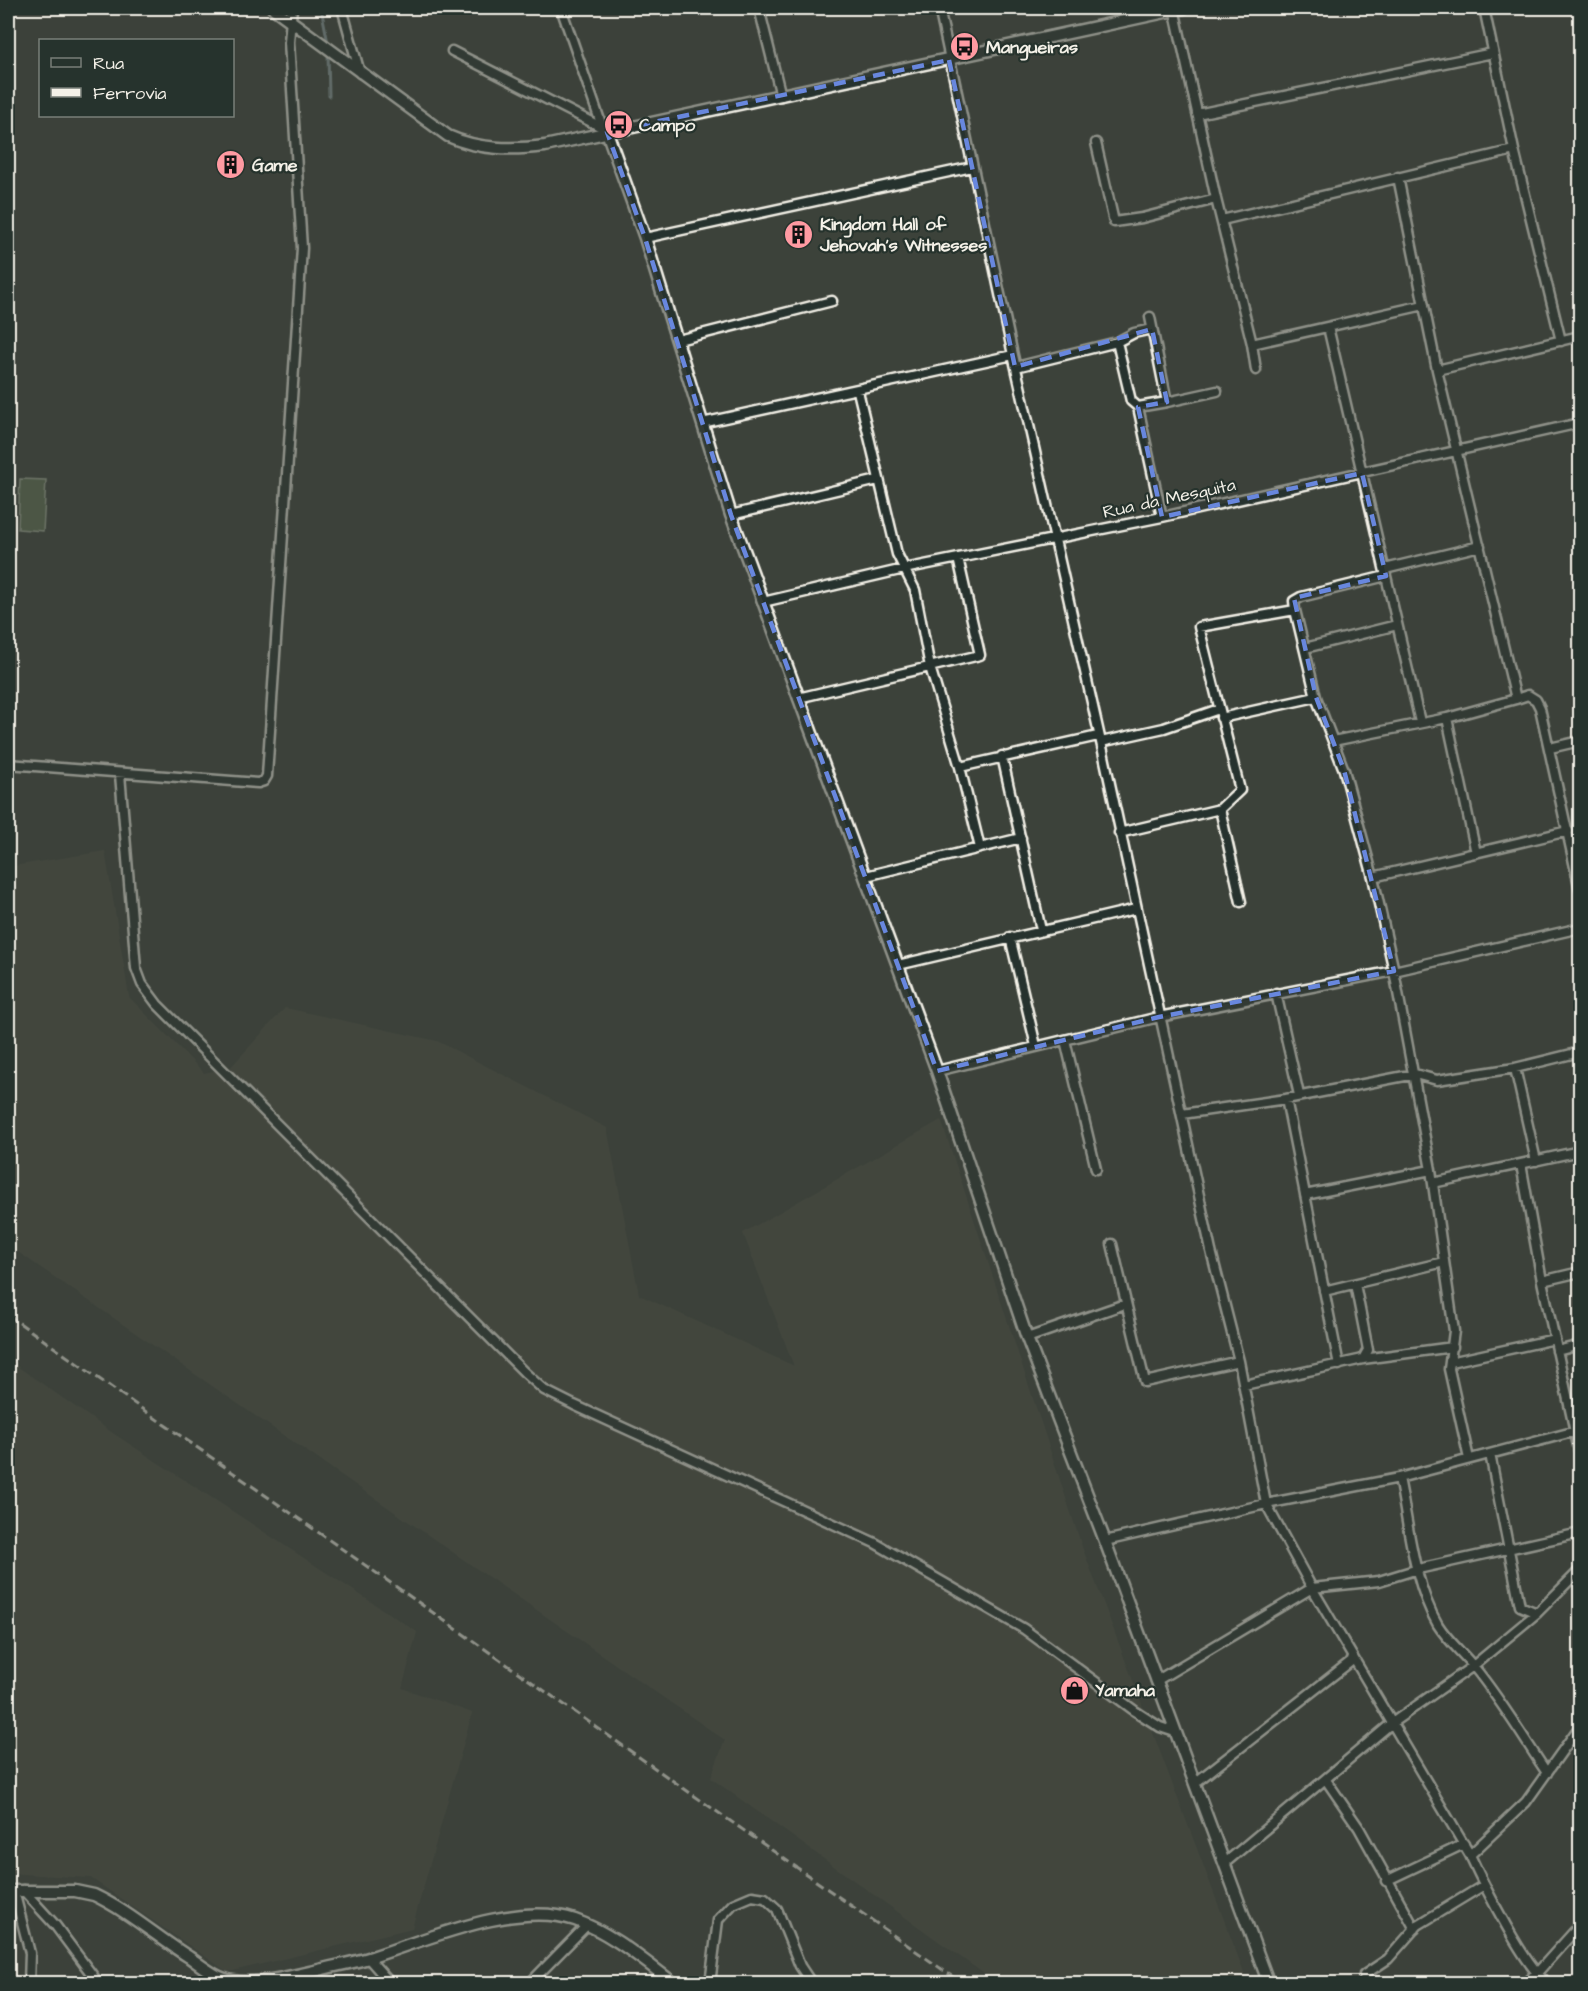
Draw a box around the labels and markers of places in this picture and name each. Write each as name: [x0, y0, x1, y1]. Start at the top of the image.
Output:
bus stop icon: Mangueiras: [949, 31, 981, 63]
place label: Mangueiras: [986, 35, 1078, 61]
bus stop icon: Campo: [602, 109, 634, 141]
place label: Campo: [639, 113, 696, 138]
building icon: Game: [215, 149, 247, 181]
place label: Game: [252, 153, 298, 178]
place label: Kingdom Hall of Jehovah's Witnesses: [819, 212, 987, 258]
building icon: Kingdom Hall of Jehovah's Witnesses: [783, 218, 815, 250]
shop icon: Yamaha: [1058, 1674, 1090, 1706]
place label: Yamaha: [1095, 1678, 1156, 1703]

